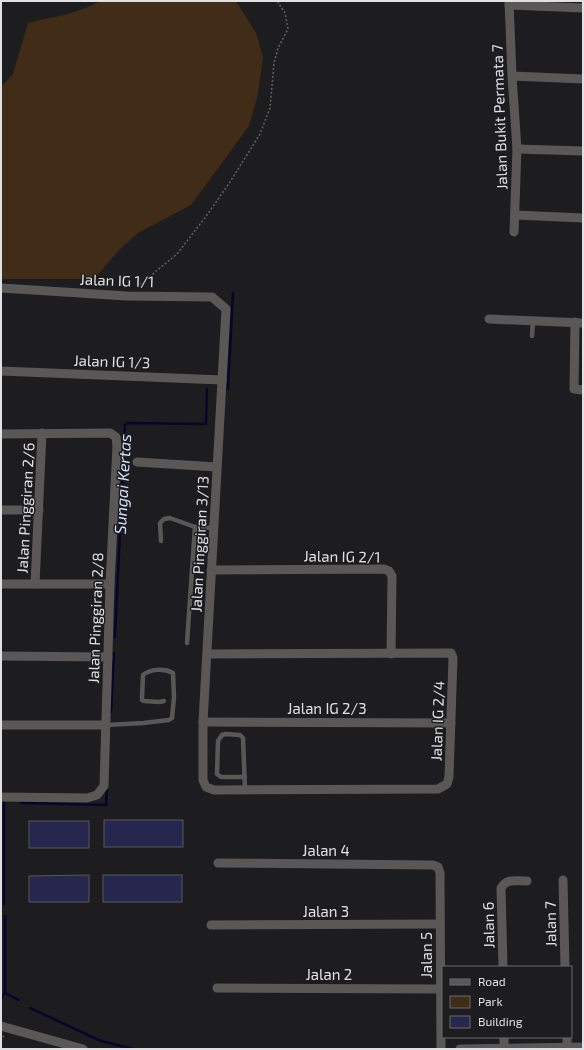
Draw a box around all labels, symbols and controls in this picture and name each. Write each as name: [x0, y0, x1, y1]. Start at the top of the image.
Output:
street label: Jalan Bukit Permata 7: [487, 44, 511, 190]
street label: Jalan IG 1/1: [79, 270, 155, 290]
street label: Jalan IG 1/3: [73, 351, 151, 371]
water label: Sungai Kertas: [110, 433, 134, 535]
street label: Jalan Pinggiran 2/6: [13, 442, 37, 574]
street label: Jalan Pinggiran 3/13: [186, 475, 212, 613]
street label: Jalan IG 2/1: [303, 546, 381, 566]
street label: Jalan Pinggiran 2/8: [84, 552, 106, 684]
street label: Jalan IG 2/4: [427, 681, 447, 761]
street label: Jalan IG 2/3: [287, 699, 367, 717]
street label: Jalan 4: [302, 841, 350, 859]
street label: Jalan 7: [541, 901, 559, 947]
street label: Jalan 3: [303, 902, 349, 920]
street label: Jalan 6: [479, 902, 497, 948]
street label: Jalan 5: [417, 932, 435, 978]
street label: Jalan 2: [306, 965, 352, 983]
legend: [442, 966, 572, 1038]
text: Road: [478, 974, 506, 988]
text: Park: [478, 994, 503, 1008]
text: Building: [478, 1014, 523, 1028]

